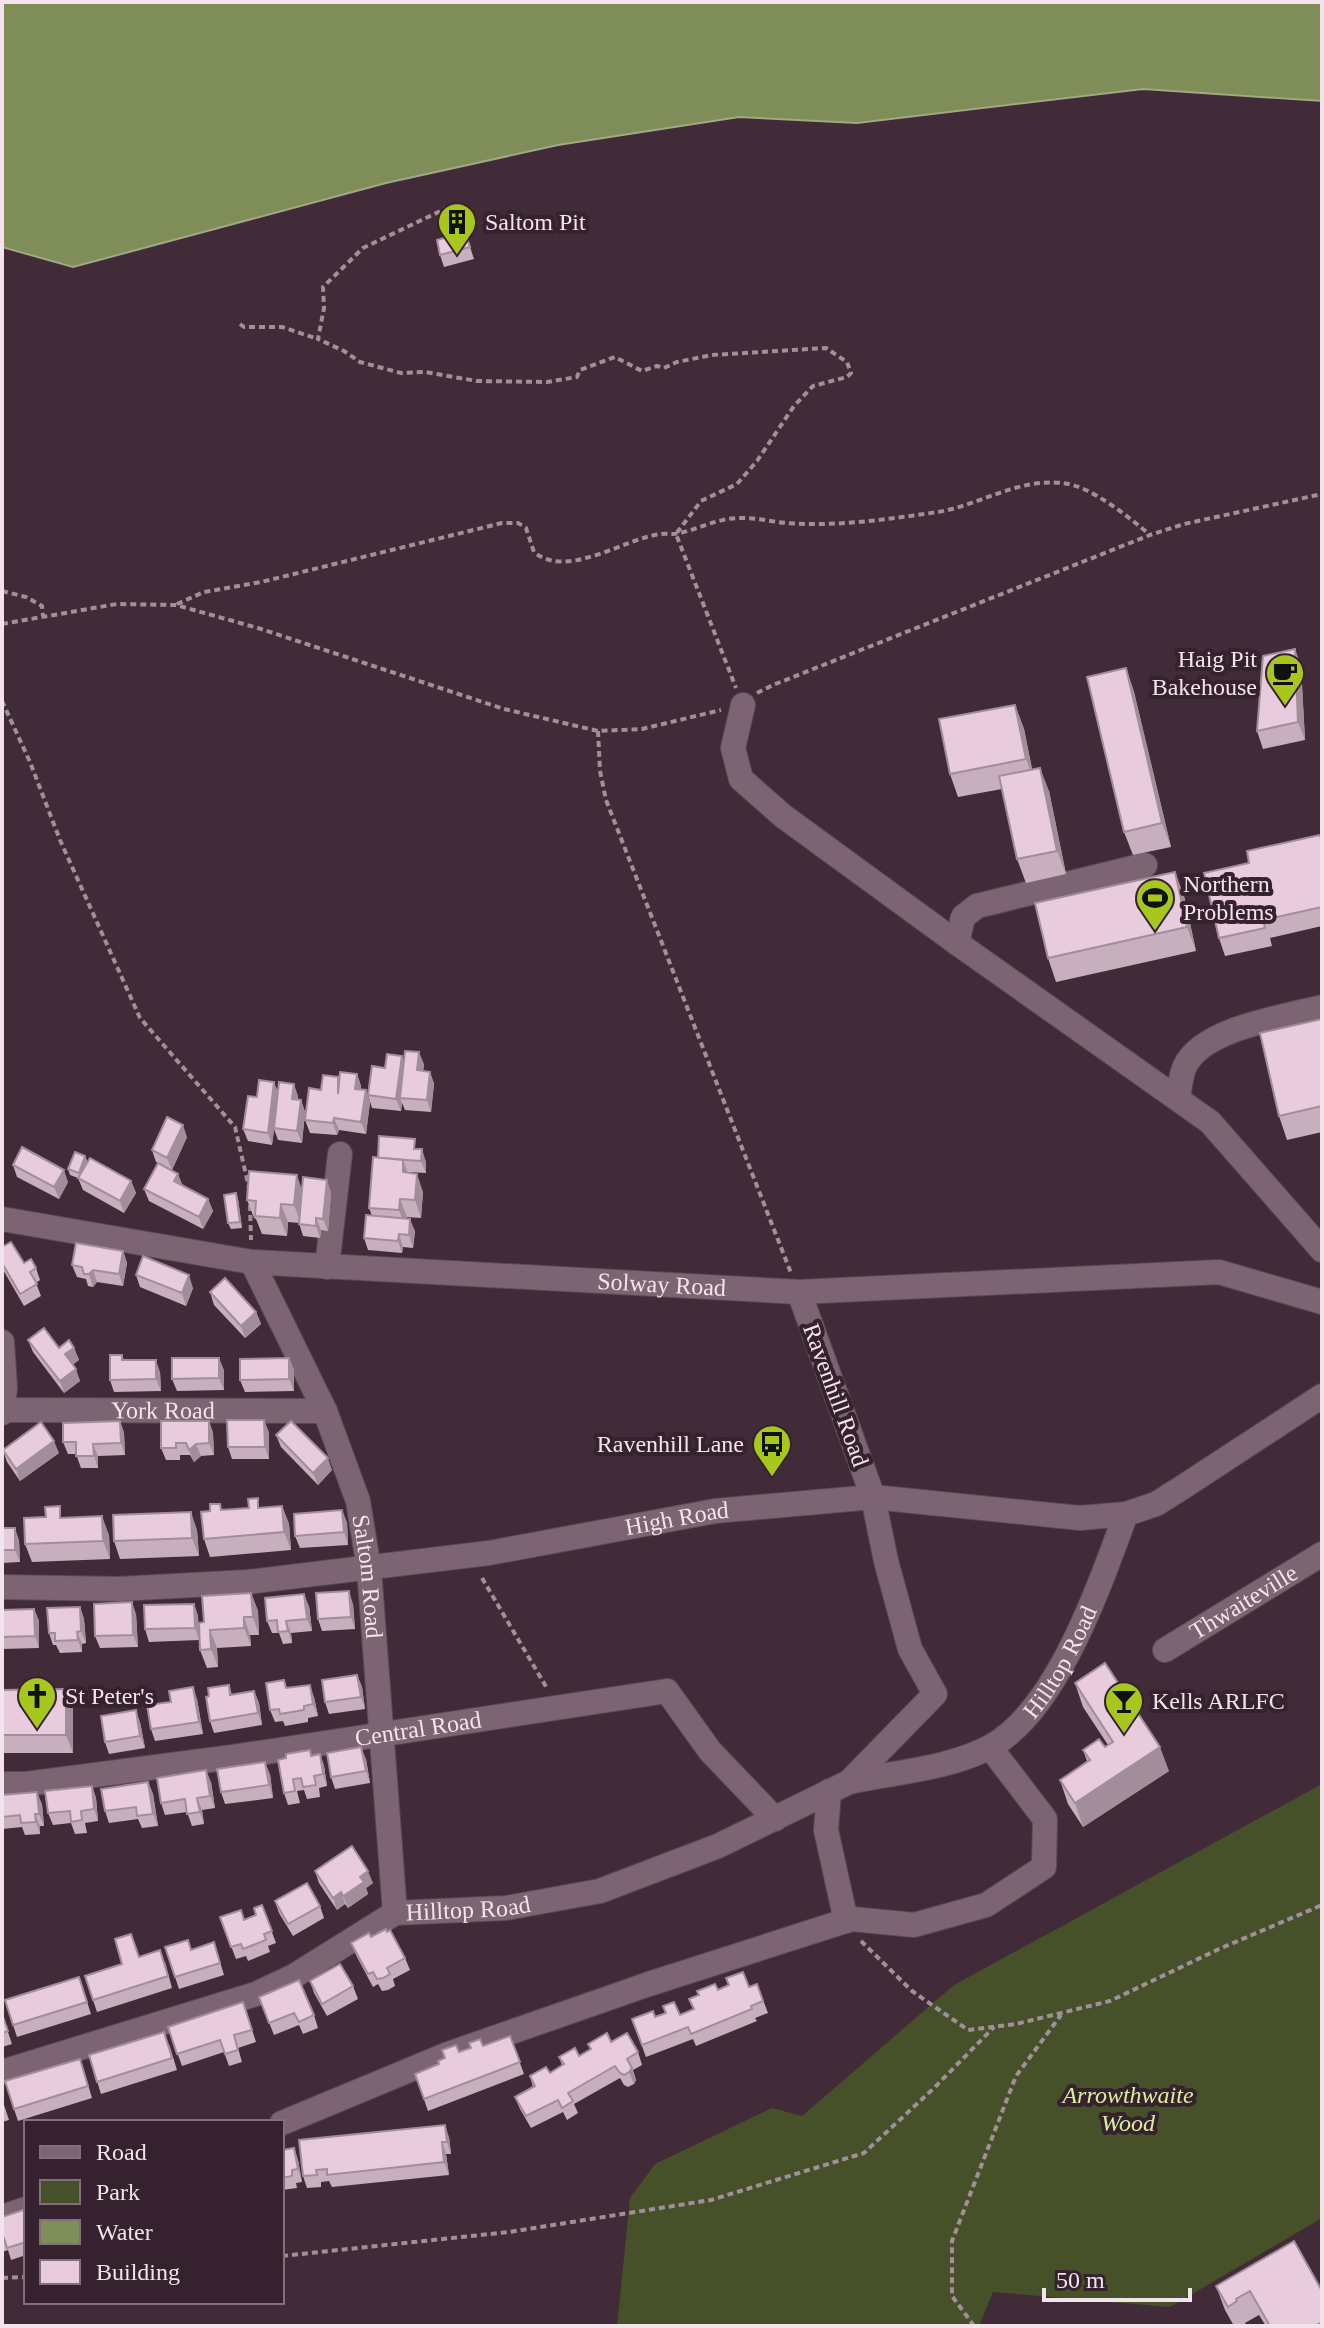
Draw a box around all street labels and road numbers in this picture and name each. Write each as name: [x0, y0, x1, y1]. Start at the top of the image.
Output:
street label: Solway Road: [597, 1268, 727, 1301]
street label: Ravenhill Road: [798, 1320, 874, 1470]
street label: York Road: [111, 1397, 215, 1424]
street label: High Road: [623, 1497, 730, 1540]
street label: Saltom Road: [347, 1513, 387, 1639]
street label: Thwaiteville: [1185, 1559, 1302, 1645]
street label: Hilltop Road: [1018, 1602, 1102, 1723]
street label: Central Road: [353, 1706, 483, 1751]
street label: Hilltop Road: [405, 1891, 532, 1925]

